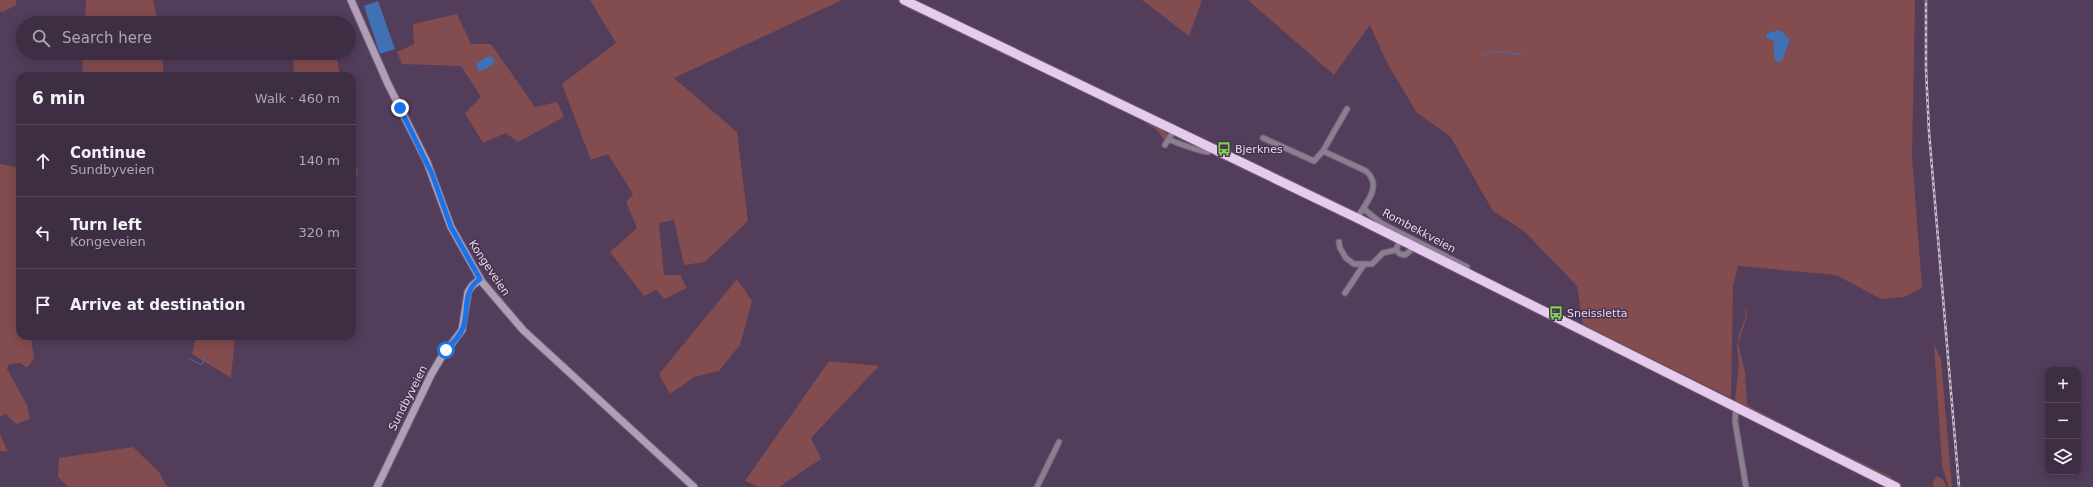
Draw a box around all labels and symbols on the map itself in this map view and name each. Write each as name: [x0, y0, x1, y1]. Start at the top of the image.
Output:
route end: [391, 99, 409, 117]
bus stop icon: Bjerknes: [1216, 141, 1232, 157]
place label: Bjerknes: [1235, 143, 1283, 156]
street label: Rombekkveien: [1380, 206, 1458, 256]
street label: Kongeveien: [466, 238, 512, 298]
bus stop icon: Sneissletta: [1548, 305, 1564, 321]
place label: Sneissletta: [1567, 307, 1627, 320]
route start: [437, 341, 455, 359]
street label: Sundbyveien: [386, 363, 430, 433]

